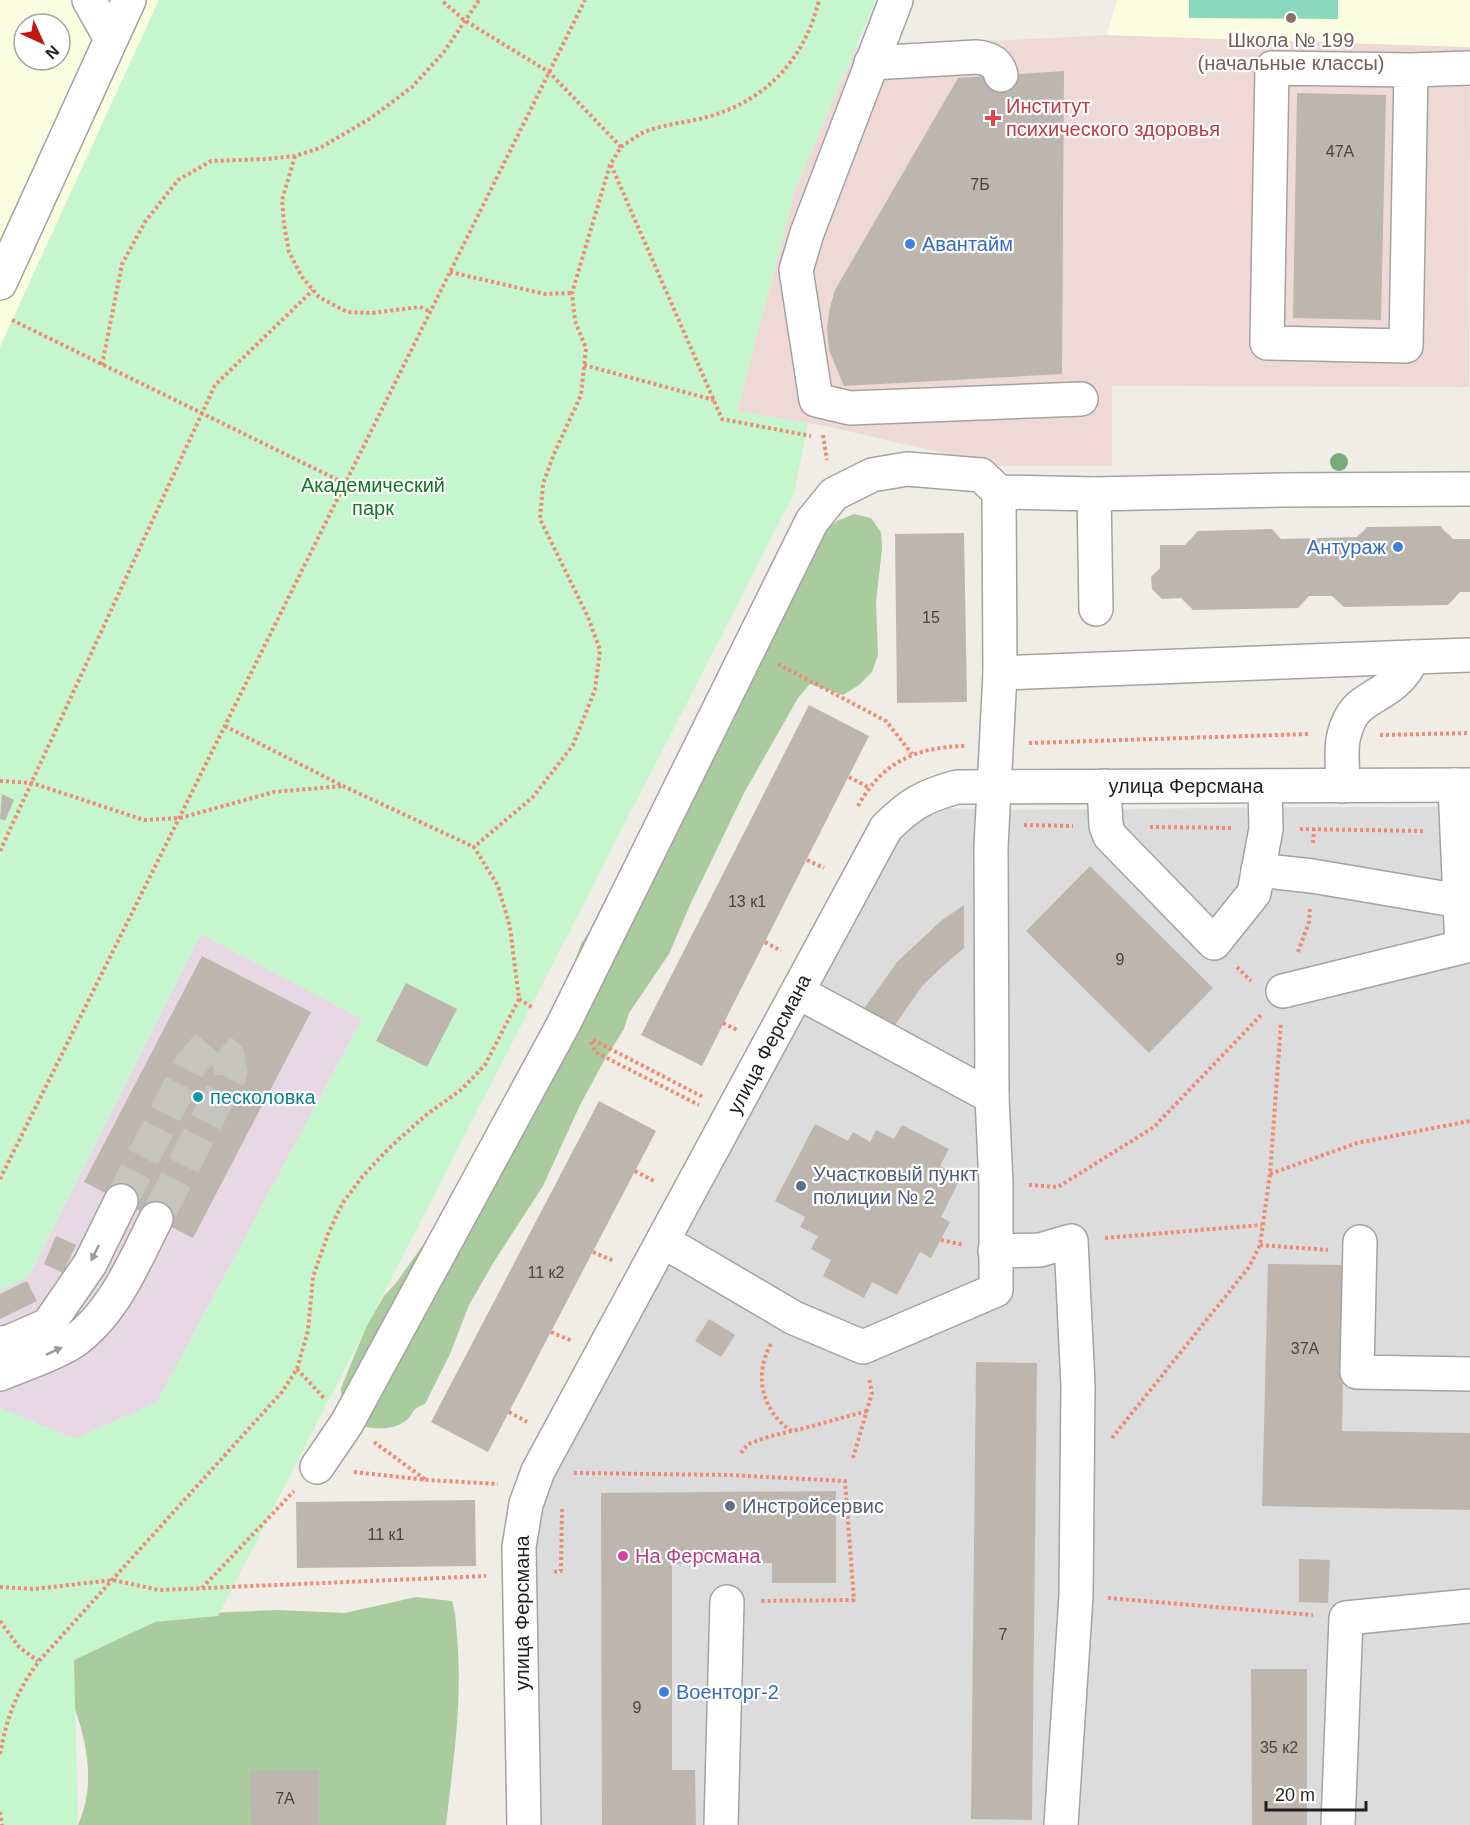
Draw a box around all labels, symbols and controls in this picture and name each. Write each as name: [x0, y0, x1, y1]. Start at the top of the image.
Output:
marker: Школа № 199 (начальные классы): [1284, 11, 1298, 25]
north arrow: [12, 12, 72, 72]
place label: Школа № 199 (начальные классы): [1198, 29, 1384, 74]
text: N: [42, 42, 62, 62]
place label: Институт психического здоровья: [1006, 95, 1220, 140]
marker: Институт психического здоровья: [984, 109, 1002, 127]
house number: 47А: [1326, 143, 1355, 160]
house number: 7Б: [970, 176, 990, 193]
place label: Авантайм: [922, 233, 1013, 255]
marker: Авантайм: [903, 237, 917, 251]
park label: Академический парк: [301, 474, 445, 519]
place label: Антураж: [1307, 536, 1387, 558]
marker: Антураж: [1391, 540, 1405, 554]
house number: 15: [922, 609, 940, 626]
street label: улица Ферсмана: [1108, 775, 1264, 797]
house number: 13 к1: [728, 893, 766, 910]
house number: 9: [1116, 951, 1125, 968]
street label: улица Ферсмана: [723, 970, 816, 1118]
place label: песколовка: [210, 1086, 316, 1108]
marker: песколовка: [191, 1090, 205, 1104]
place label: Участковый пункт полиции № 2: [813, 1163, 978, 1208]
marker: Участковый пункт полиции № 2: [794, 1179, 808, 1193]
one-way arrow: [90, 1245, 100, 1262]
house number: 11 к2: [528, 1264, 565, 1281]
house number: 37А: [1291, 1340, 1320, 1357]
one-way arrow: [45, 1346, 62, 1355]
place label: Инстройсервис: [742, 1495, 884, 1517]
marker: Инстройсервис: [723, 1499, 737, 1513]
house number: 11 к1: [368, 1526, 405, 1543]
street label: улица Ферсмана: [511, 1535, 533, 1691]
place label: На Ферсмана: [635, 1545, 761, 1567]
marker: На Ферсмана: [616, 1549, 630, 1563]
house number: 7: [999, 1626, 1008, 1643]
place label: Военторг-2: [676, 1681, 779, 1703]
marker: Военторг-2: [657, 1685, 671, 1699]
house number: 9: [633, 1699, 642, 1716]
house number: 35 к2: [1260, 1739, 1298, 1756]
scale bar: [1266, 1774, 1366, 1812]
text: 20 m: [1275, 1785, 1315, 1805]
house number: 7А: [275, 1790, 295, 1807]

